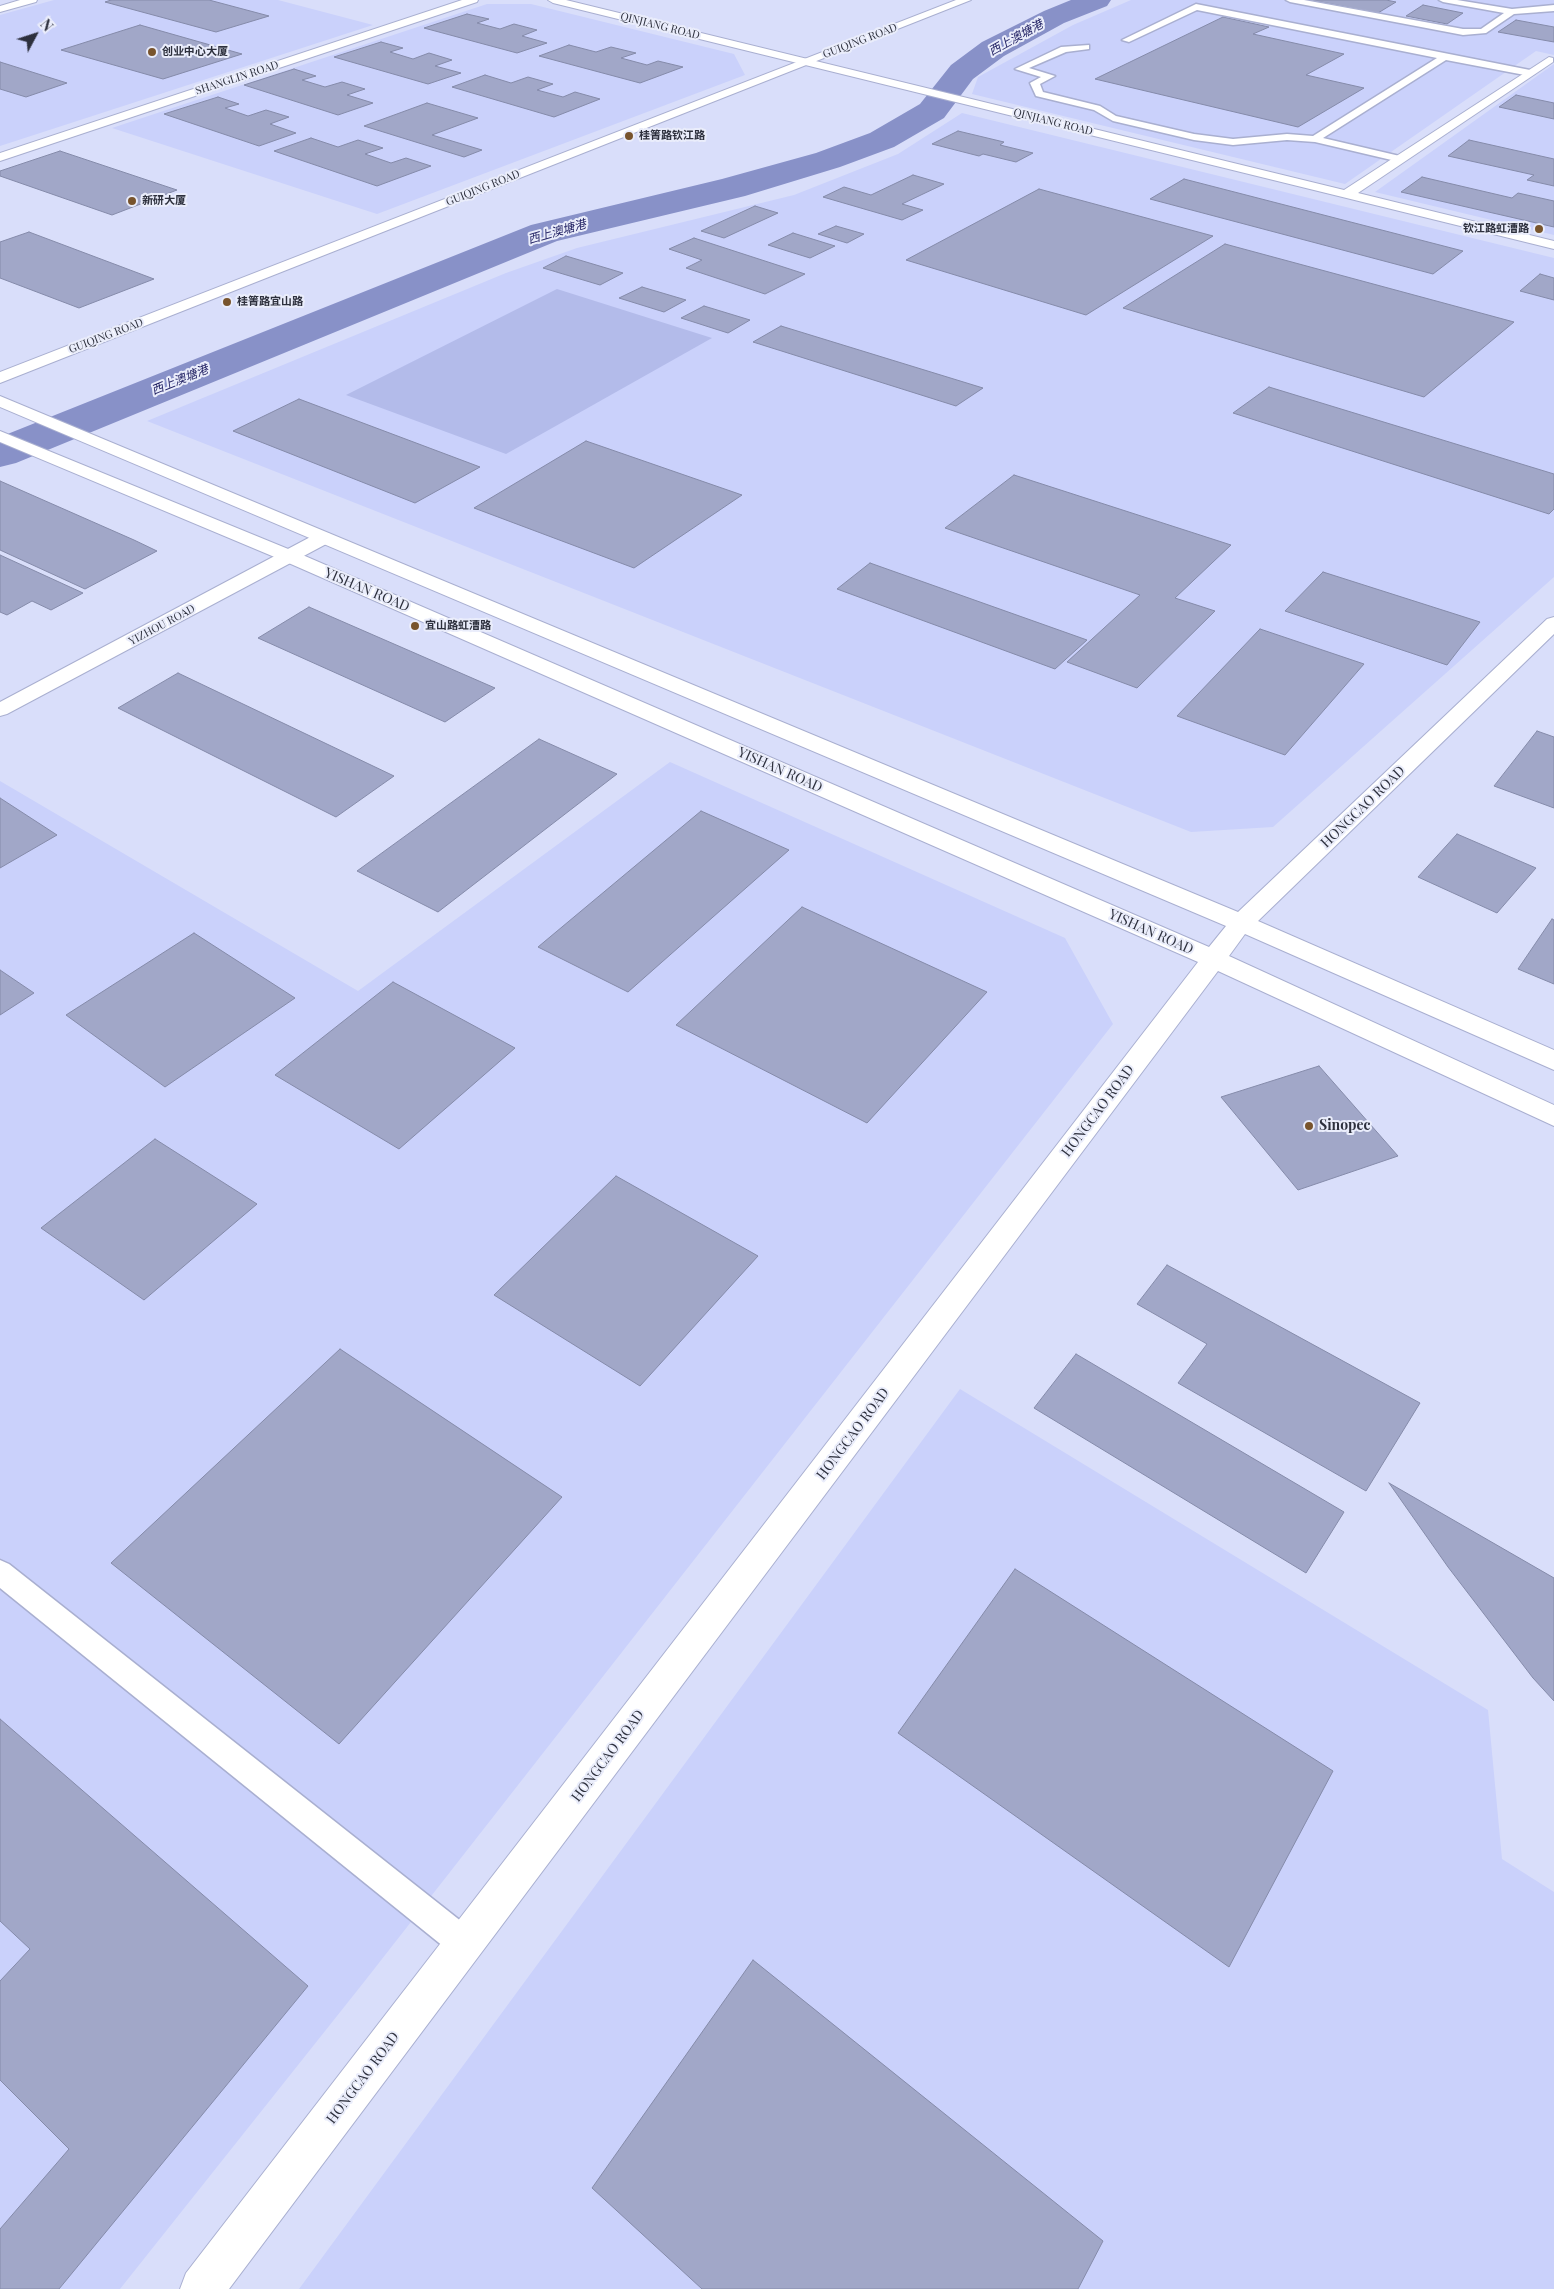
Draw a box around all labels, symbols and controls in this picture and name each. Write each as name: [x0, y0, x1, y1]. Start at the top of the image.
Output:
north arrow: [10, 10, 60, 60]
street label: QINJIANG ROAD: [619, 10, 701, 42]
text: N: [36, 15, 57, 35]
water label: 西上澳塘港: [986, 17, 1046, 59]
street label: GUIQING ROAD: [821, 21, 899, 61]
place label: 创业中心大厦: [162, 45, 228, 59]
marker: 创业中心大厦: [146, 46, 158, 58]
street label: SHANGLIN ROAD: [194, 58, 280, 98]
street label: QINJIANG ROAD: [1012, 106, 1094, 138]
place label: 桂箐路钦江路: [639, 129, 705, 143]
marker: 桂箐路钦江路: [623, 130, 635, 142]
street label: GUIQING ROAD: [444, 167, 522, 209]
place label: 新研大厦: [142, 194, 186, 208]
marker: 新研大厦: [126, 195, 138, 207]
water label: 西上澳塘港: [526, 217, 588, 247]
place label: 钦江路虹漕路: [1463, 222, 1529, 236]
marker: 钦江路虹漕路: [1533, 223, 1545, 235]
place label: 桂箐路宜山路: [237, 295, 303, 309]
marker: 桂箐路宜山路: [221, 296, 233, 308]
street label: GUIQING ROAD: [67, 316, 145, 356]
water label: 西上澳塘港: [149, 362, 211, 398]
street label: YISHAN ROAD: [322, 564, 412, 616]
street label: YIZHOU ROAD: [127, 602, 197, 648]
place label: 宜山路虹漕路: [425, 619, 491, 633]
marker: 宜山路虹漕路: [409, 620, 421, 632]
street label: YISHAN ROAD: [735, 744, 825, 796]
street label: HONGCAO ROAD: [1317, 763, 1409, 851]
street label: YISHAN ROAD: [1106, 906, 1196, 958]
street label: HONGCAO ROAD: [1058, 1062, 1138, 1160]
place label: Sinopec: [1319, 1118, 1370, 1134]
marker: Sinopec: [1303, 1120, 1315, 1132]
street label: HONGCAO ROAD: [813, 1385, 893, 1483]
street label: HONGCAO ROAD: [568, 1707, 648, 1805]
street label: HONGCAO ROAD: [323, 2029, 403, 2127]

